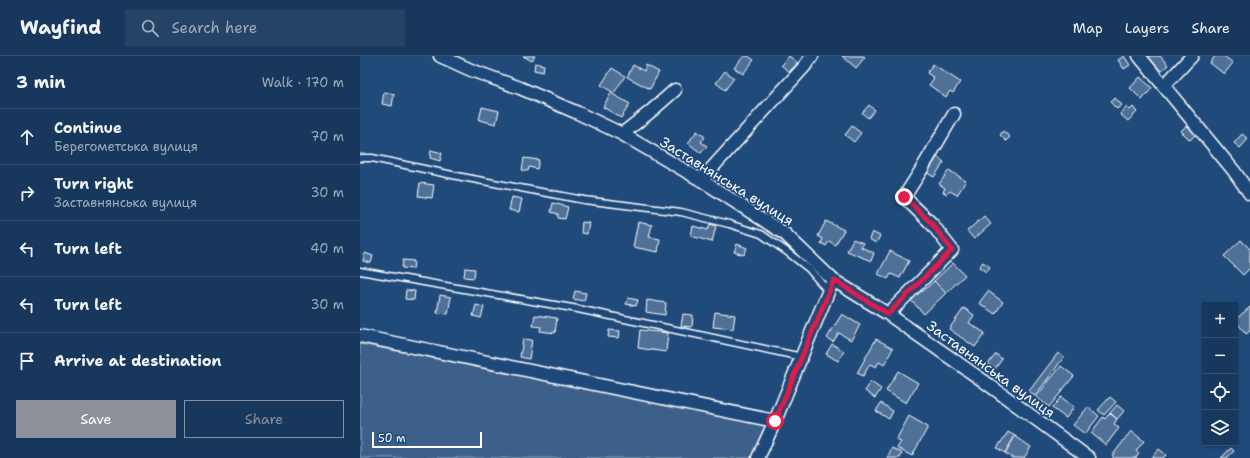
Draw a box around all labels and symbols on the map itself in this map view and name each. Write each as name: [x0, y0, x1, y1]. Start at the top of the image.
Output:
street label: Заставнянська вулиця: [657, 133, 797, 229]
route end: [895, 188, 913, 206]
street label: Заставнянська вулиця: [923, 316, 1059, 422]
route start: [766, 412, 784, 430]
scale bar: [372, 430, 482, 449]

